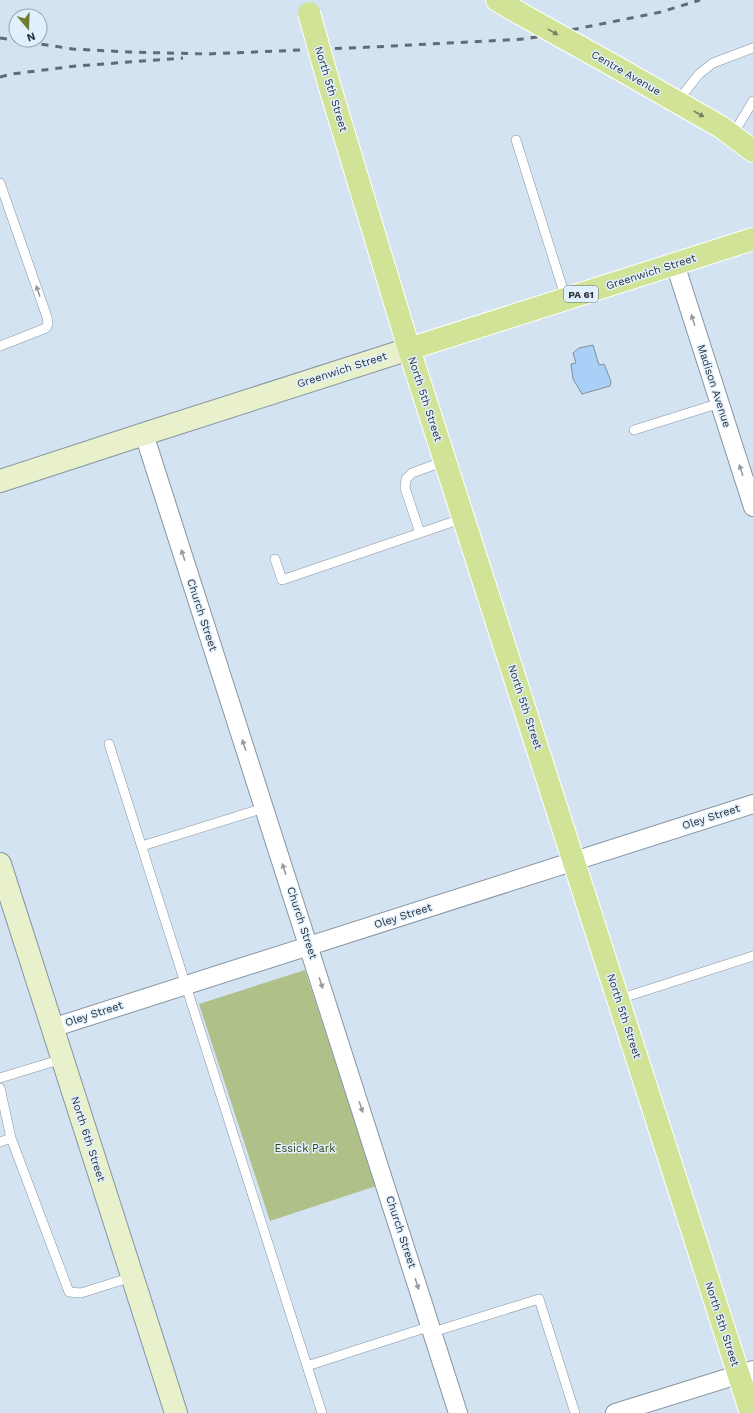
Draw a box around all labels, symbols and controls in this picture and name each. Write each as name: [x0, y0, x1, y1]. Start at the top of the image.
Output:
north arrow: [8, 8, 48, 48]
one-way arrow: [547, 28, 559, 35]
text: N: [25, 30, 37, 44]
street label: North 5th Street: [312, 45, 350, 134]
street label: Centre Avenue: [589, 48, 663, 98]
one-way arrow: [693, 111, 705, 118]
street label: Greenwich Street: [604, 251, 698, 293]
one-way arrow: [35, 285, 41, 297]
road number: PA 61: [564, 286, 598, 302]
one-way arrow: [690, 313, 696, 325]
street label: Madison Avenue: [694, 343, 734, 429]
street label: Greenwich Street: [295, 349, 389, 391]
street label: North 5th Street: [405, 355, 445, 444]
one-way arrow: [738, 464, 744, 476]
one-way arrow: [180, 548, 186, 560]
street label: Church Street: [184, 577, 220, 653]
street label: North 5th Street: [505, 663, 545, 752]
one-way arrow: [241, 739, 247, 751]
street label: Oley Street: [680, 801, 742, 832]
one-way arrow: [281, 863, 287, 875]
street label: Church Street: [284, 885, 320, 961]
street label: Oley Street: [372, 900, 434, 931]
street label: North 5th Street: [604, 972, 644, 1061]
one-way arrow: [318, 977, 324, 989]
street label: Oley Street: [63, 998, 125, 1029]
street label: North 6th Street: [68, 1095, 108, 1184]
one-way arrow: [358, 1101, 364, 1113]
park label: Essick Park: [274, 1142, 336, 1155]
street label: Church Street: [383, 1194, 419, 1270]
one-way arrow: [414, 1278, 420, 1290]
street label: North 5th Street: [702, 1280, 742, 1369]

